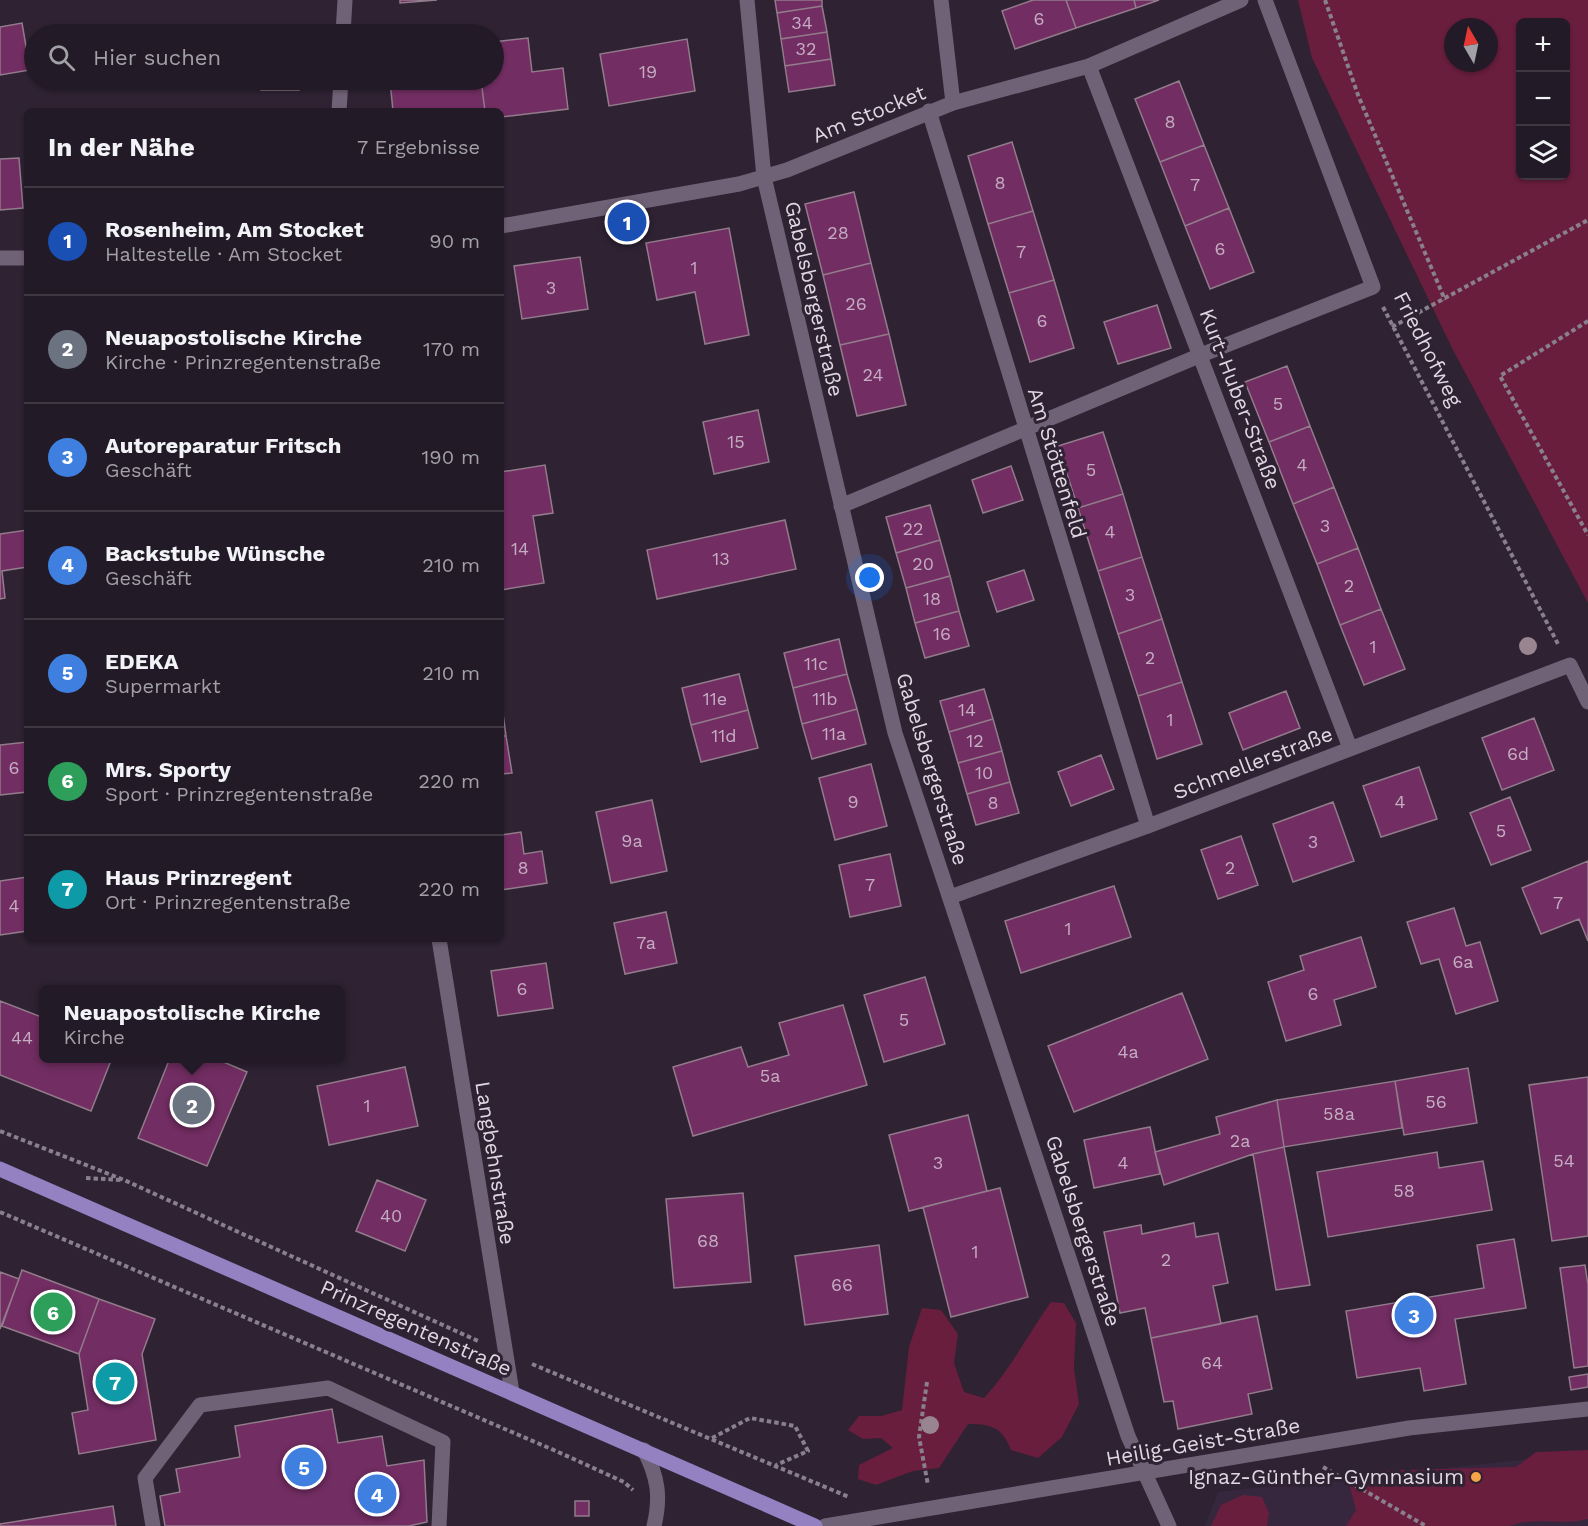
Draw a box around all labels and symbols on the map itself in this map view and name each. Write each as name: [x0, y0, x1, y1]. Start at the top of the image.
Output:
house number: 6: [1034, 8, 1044, 29]
house number: 34: [791, 12, 813, 33]
north arrow: [1444, 18, 1498, 72]
house number: 32: [796, 38, 817, 59]
house number: 19: [639, 61, 657, 82]
street label: Am Stocket: [809, 79, 929, 148]
house number: 8: [1164, 111, 1176, 132]
house number: 8: [994, 172, 1006, 193]
house number: 7: [1190, 174, 1200, 195]
street label: Gabelsbergerstraße: [780, 199, 849, 399]
pin: 1: [608, 200, 646, 244]
house number: 28: [827, 222, 849, 243]
house number: 6: [1215, 238, 1225, 259]
house number: 7: [1016, 241, 1026, 262]
house number: 1: [690, 257, 698, 278]
house number: 3: [546, 277, 556, 298]
street label: Friedhofweg: [1389, 287, 1468, 411]
house number: 26: [845, 293, 867, 314]
street label: Kurt-Huber-Straße: [1194, 305, 1286, 493]
house number: 6: [1037, 310, 1047, 331]
house number: 24: [863, 364, 883, 385]
street label: Am Stöttenfeld: [1023, 384, 1092, 541]
house number: 5: [1273, 393, 1283, 414]
house number: 15: [727, 431, 745, 452]
house number: 4: [1297, 454, 1308, 475]
house number: 5: [1086, 459, 1096, 480]
house number: 3: [1320, 515, 1330, 536]
house number: 22: [903, 518, 924, 539]
house number: 4: [1105, 521, 1116, 542]
house number: 14: [511, 538, 529, 559]
house number: 13: [712, 548, 730, 569]
house number: 20: [912, 553, 934, 574]
your location: [855, 563, 884, 592]
house number: 2: [1344, 575, 1354, 596]
house number: 3: [1125, 584, 1135, 605]
house number: 18: [923, 588, 941, 609]
house number: 16: [933, 623, 951, 644]
house number: 1: [1369, 636, 1377, 657]
house number: 2: [1145, 647, 1155, 668]
house number: 11c: [804, 653, 828, 674]
street label: Gabelsbergerstraße: [891, 670, 974, 868]
house number: 11e: [703, 688, 727, 709]
house number: 11b: [812, 688, 838, 709]
house number: 14: [958, 699, 976, 720]
house number: 1: [1166, 709, 1174, 730]
street label: Schmellerstraße: [1170, 721, 1336, 804]
house number: 11a: [822, 723, 846, 744]
house number: 11d: [711, 725, 737, 746]
house number: 12: [966, 730, 984, 751]
house number: 6d: [1507, 743, 1529, 764]
house number: 6: [9, 757, 19, 778]
house number: 10: [975, 762, 993, 783]
house number: 9: [847, 791, 859, 812]
house number: 4: [1395, 791, 1406, 812]
house number: 8: [987, 792, 999, 813]
house number: 5: [1496, 820, 1506, 841]
house number: 9a: [621, 830, 643, 851]
house number: 3: [1308, 831, 1318, 852]
house number: 8: [517, 857, 529, 878]
house number: 2: [1225, 857, 1235, 878]
house number: 7: [865, 874, 875, 895]
house number: 7: [1553, 892, 1563, 913]
house number: 4: [9, 895, 20, 916]
house number: 1: [1064, 918, 1072, 939]
house number: 7a: [636, 932, 656, 953]
house number: 6a: [1452, 951, 1474, 972]
house number: 6: [517, 978, 527, 999]
house number: 6: [1308, 983, 1318, 1004]
house number: 5: [899, 1009, 909, 1030]
house number: 44: [11, 1027, 33, 1048]
house number: 4a: [1117, 1041, 1139, 1062]
house number: 5a: [760, 1065, 780, 1086]
street label: Langbehnstraße: [470, 1079, 521, 1246]
pin: 2: [172, 1082, 212, 1128]
house number: 56: [1425, 1091, 1447, 1112]
house number: 1: [363, 1095, 371, 1116]
house number: 58a: [1323, 1103, 1355, 1124]
house number: 2a: [1230, 1130, 1250, 1151]
street label: Gabelsbergerstraße: [1041, 1132, 1126, 1330]
house number: 54: [1553, 1150, 1575, 1171]
house number: 3: [933, 1152, 943, 1173]
house number: 4: [1118, 1152, 1129, 1173]
house number: 58: [1393, 1180, 1415, 1201]
house number: 40: [380, 1205, 402, 1226]
house number: 68: [697, 1230, 719, 1251]
house number: 1: [971, 1241, 979, 1262]
house number: 2: [1161, 1249, 1171, 1270]
street label: Prinzregentenstraße: [317, 1274, 516, 1381]
house number: 66: [831, 1274, 853, 1295]
pin: 6: [34, 1290, 72, 1334]
pin: 3: [1394, 1292, 1434, 1338]
house number: 64: [1201, 1352, 1223, 1373]
pin: 7: [96, 1360, 134, 1404]
street label: Heilig-Geist-Straße: [1104, 1412, 1302, 1471]
pin: 5: [284, 1444, 324, 1490]
place label: Ignaz-Günther-Gymnasium: [1188, 1464, 1464, 1489]
marker: Ignaz-Günther-Gymnasium: [1469, 1470, 1483, 1484]
pin: 4: [358, 1472, 397, 1516]

